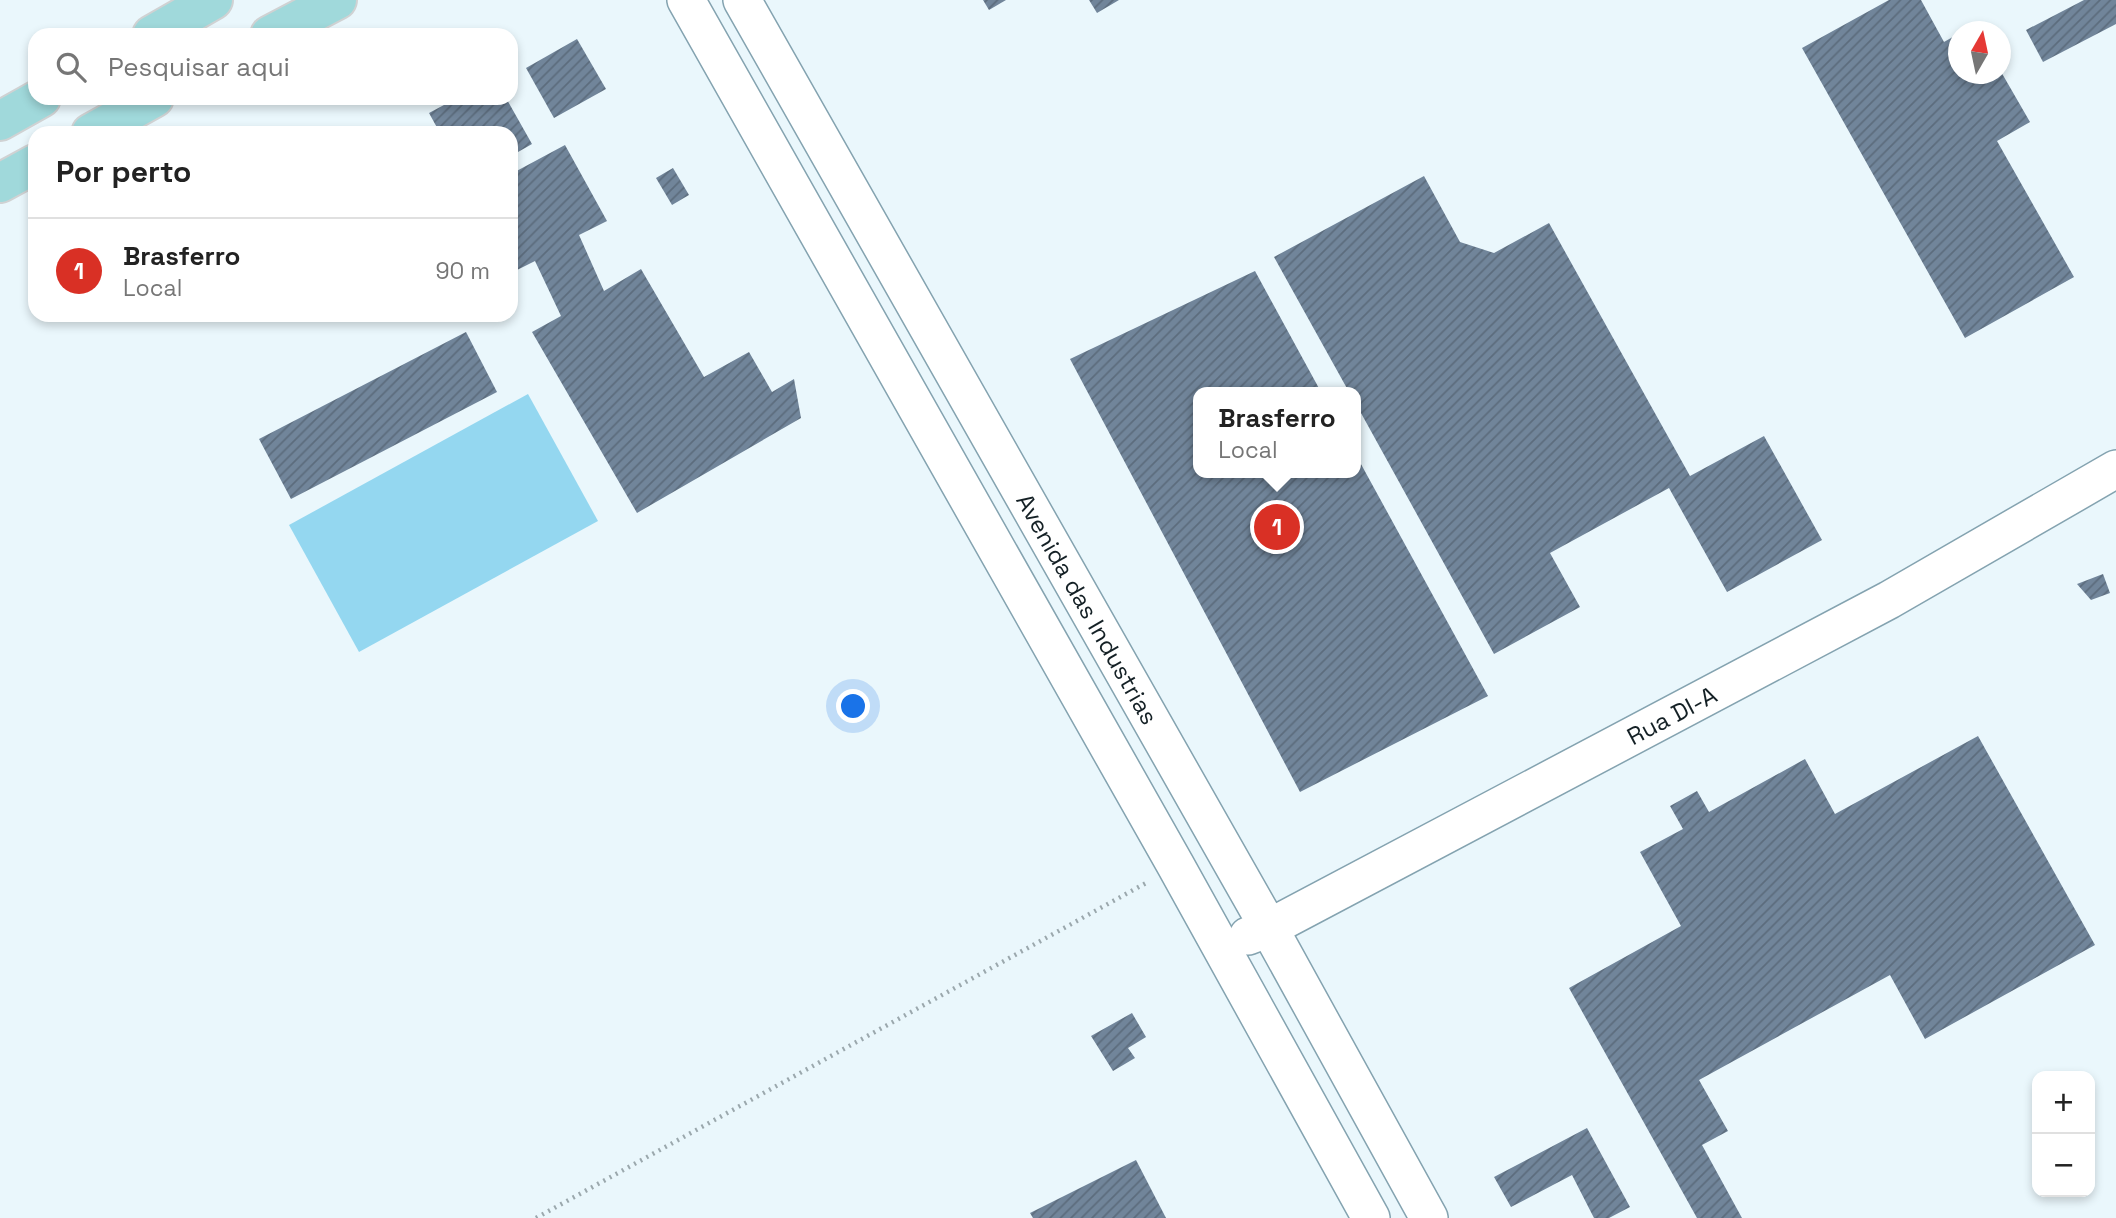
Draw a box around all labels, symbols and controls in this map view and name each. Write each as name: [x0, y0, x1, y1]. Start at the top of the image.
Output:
north arrow: [1948, 21, 2011, 84]
search box: [28, 28, 518, 105]
icon: search: [52, 48, 90, 86]
text: Pesquisar aqui: [108, 50, 290, 84]
text: Por perto: [56, 152, 191, 191]
text: Brasferro: [123, 239, 241, 273]
text: 1: [74, 256, 84, 286]
text: 90 m: [435, 256, 490, 286]
text: Local: [123, 273, 182, 303]
popup: [1193, 387, 1361, 478]
text: Brasferro: [1218, 401, 1336, 435]
text: Local: [1218, 435, 1278, 465]
street label: Avenida das Industrias: [1010, 488, 1166, 730]
pin: 1: [1254, 501, 1300, 553]
street label: Rua DI-A: [1621, 679, 1722, 751]
your location: [836, 689, 870, 723]
map controls: [2032, 1071, 2095, 1197]
button: +: [2032, 1071, 2095, 1134]
button: −: [2032, 1134, 2095, 1197]

